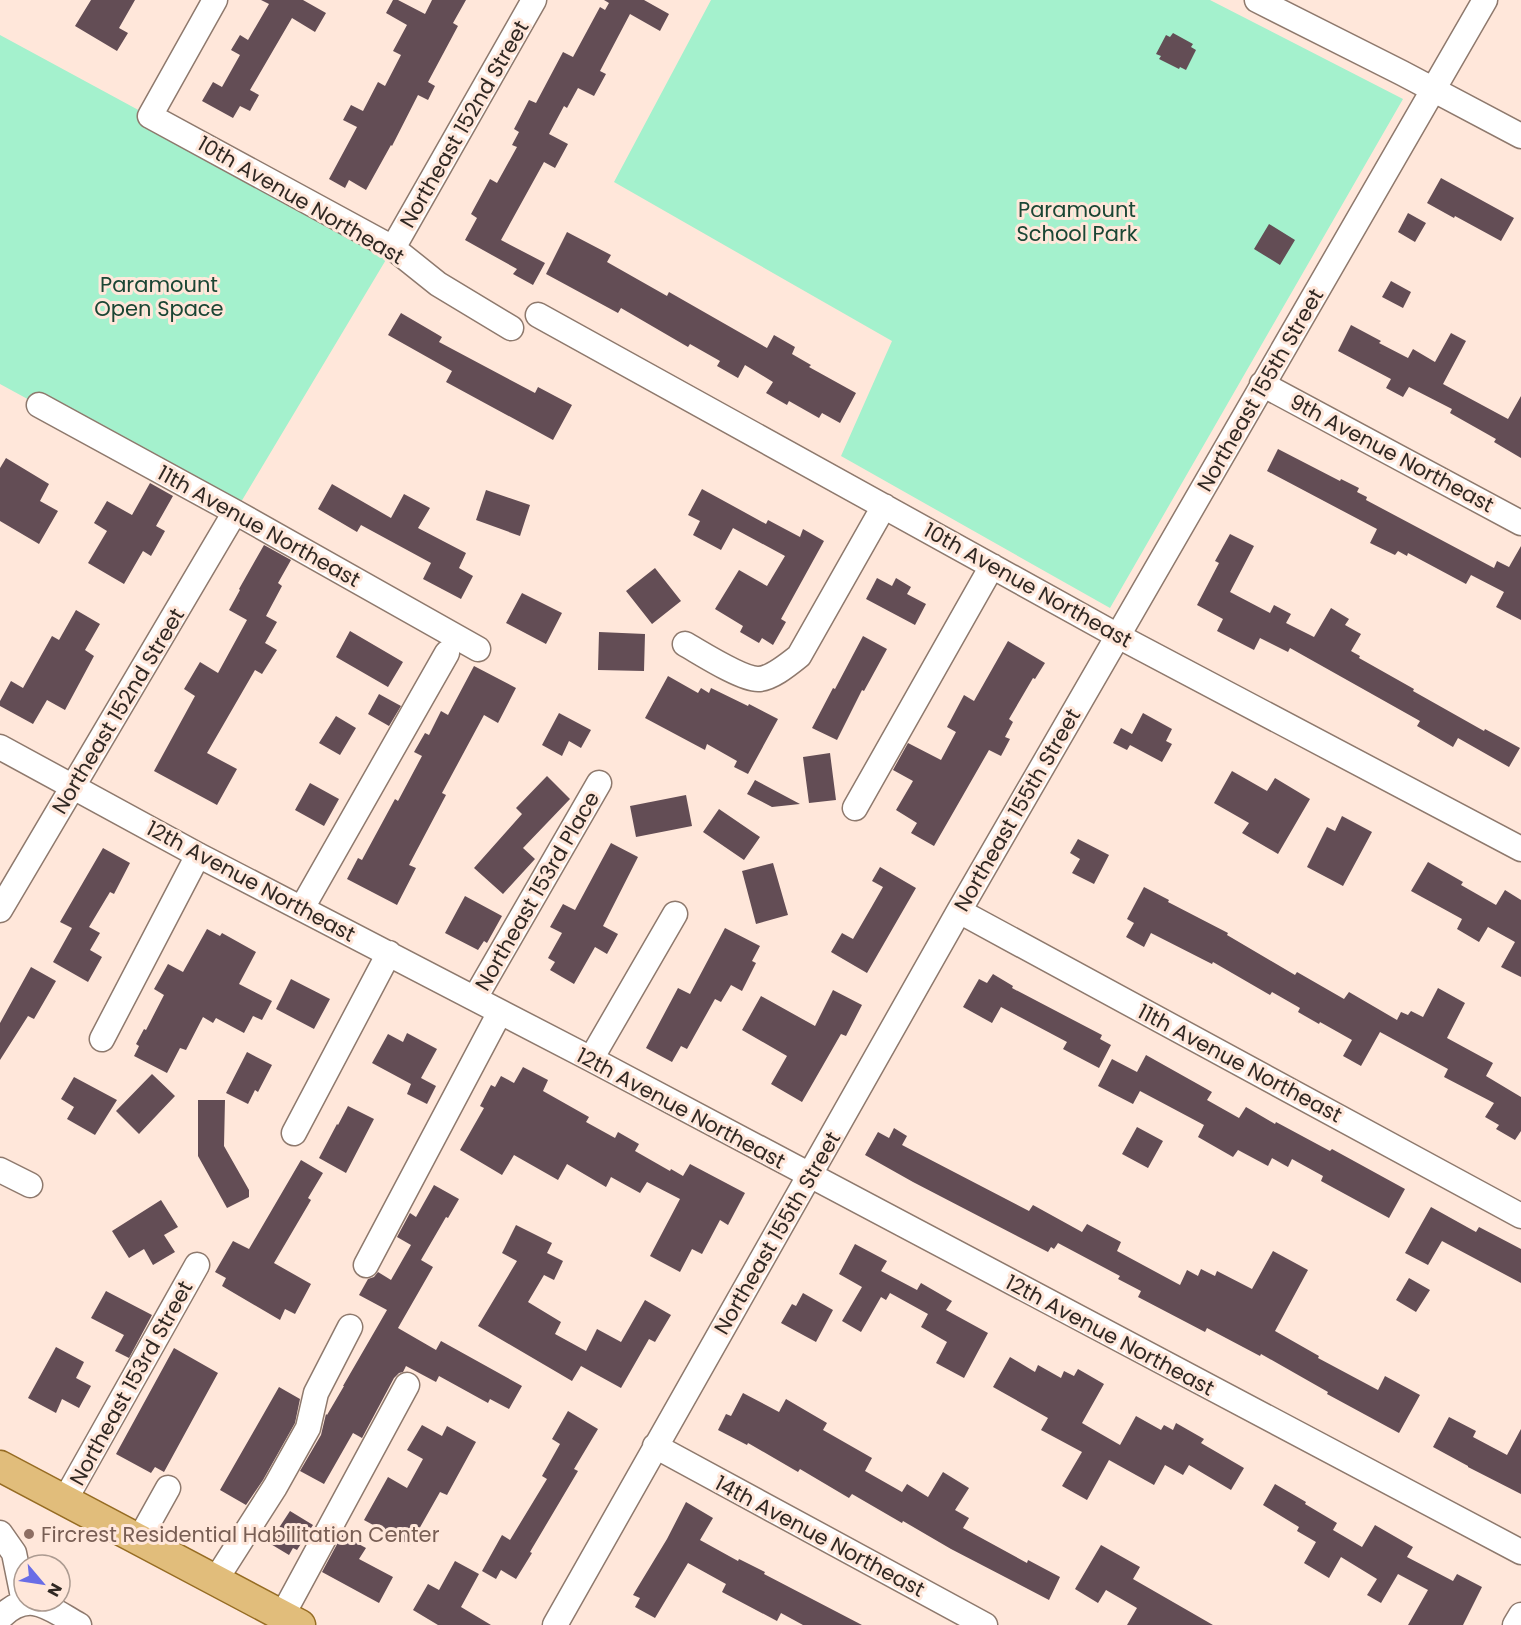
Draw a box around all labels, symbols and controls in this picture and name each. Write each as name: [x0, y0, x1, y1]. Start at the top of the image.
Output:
street label: Northeast 152nd Street: [393, 15, 535, 233]
street label: 10th Avenue Northeast: [192, 129, 410, 271]
park label: Paramount School Park: [1016, 195, 1138, 248]
park label: Paramount Open Space: [94, 270, 224, 323]
street label: Northeast 155th Street: [1190, 283, 1330, 497]
street label: 9th Avenue Northeast: [1285, 387, 1499, 519]
street label: 11th Avenue Northeast: [152, 458, 366, 594]
street label: 10th Avenue Northeast: [919, 516, 1137, 654]
street label: Northeast 152nd Street: [45, 603, 191, 819]
street label: Northeast 155th Street: [947, 703, 1087, 917]
street label: Northeast 153rd Place: [468, 786, 606, 996]
street label: 12th Avenue Northeast: [141, 814, 361, 948]
street label: 11th Avenue Northeast: [1133, 997, 1347, 1129]
street label: 12th Avenue Northeast: [571, 1041, 791, 1175]
street label: Northeast 155th Street: [707, 1126, 847, 1340]
street label: 12th Avenue Northeast: [1000, 1268, 1220, 1402]
street label: Northeast 153rd Street: [63, 1275, 199, 1491]
street label: 14th Avenue Northeast: [710, 1468, 930, 1604]
place label: Fircrest Residential Habilitation Center: [41, 1520, 440, 1549]
marker: Fircrest Residential Habilitation Center: [22, 1527, 36, 1541]
north arrow: [12, 1553, 72, 1613]
text: N: [42, 1579, 68, 1601]

